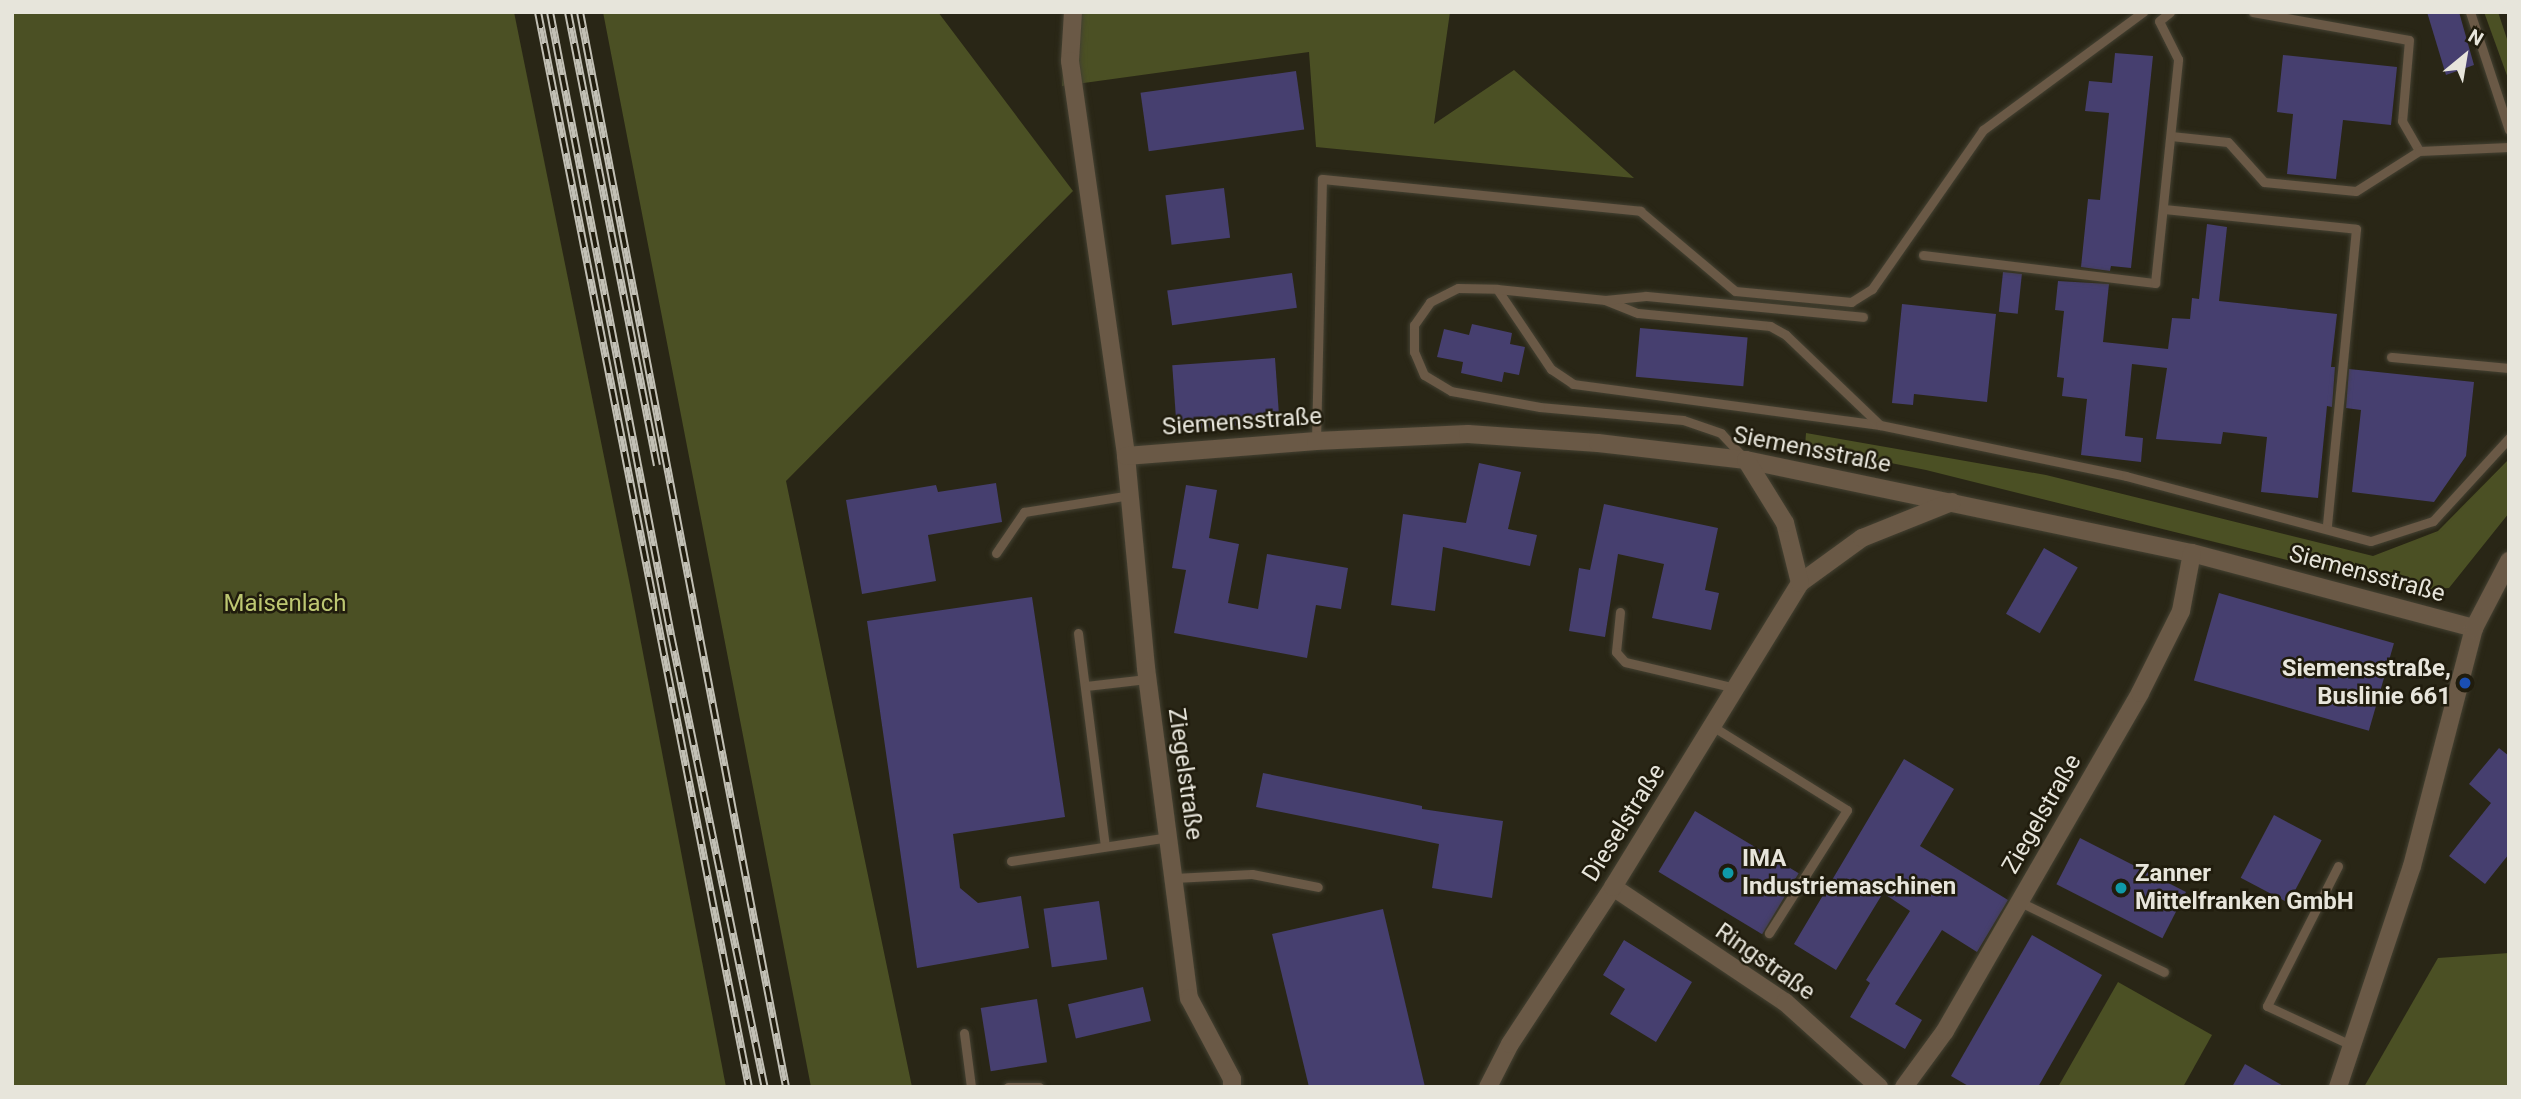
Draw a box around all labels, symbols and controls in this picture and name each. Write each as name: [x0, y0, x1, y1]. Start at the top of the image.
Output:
north arrow: [2430, 21, 2500, 91]
text: N: [2464, 24, 2487, 51]
street label: Siemensstraße: [1161, 402, 1323, 442]
street label: Siemensstraße: [1731, 421, 1893, 479]
street label: Siemensstraße: [2286, 539, 2448, 609]
park label: Maisenlach: [224, 590, 346, 618]
place label: Siemensstraße, Buslinie 661: [2282, 655, 2451, 711]
marker: Siemensstraße, Buslinie 661: [2457, 675, 2473, 691]
street label: Ziegelstraße: [1161, 706, 1209, 842]
street label: Ziegelstraße: [1996, 749, 2088, 879]
street label: Dieselstraße: [1576, 759, 1672, 887]
place label: IMA Industriemaschinen: [1742, 845, 1956, 901]
place label: Zanner Mittelfranken GmbH: [2135, 860, 2354, 916]
marker: IMA Industriemaschinen: [1720, 865, 1736, 881]
marker: Zanner Mittelfranken GmbH: [2113, 880, 2129, 896]
street label: Ringstraße: [1710, 917, 1820, 1007]

